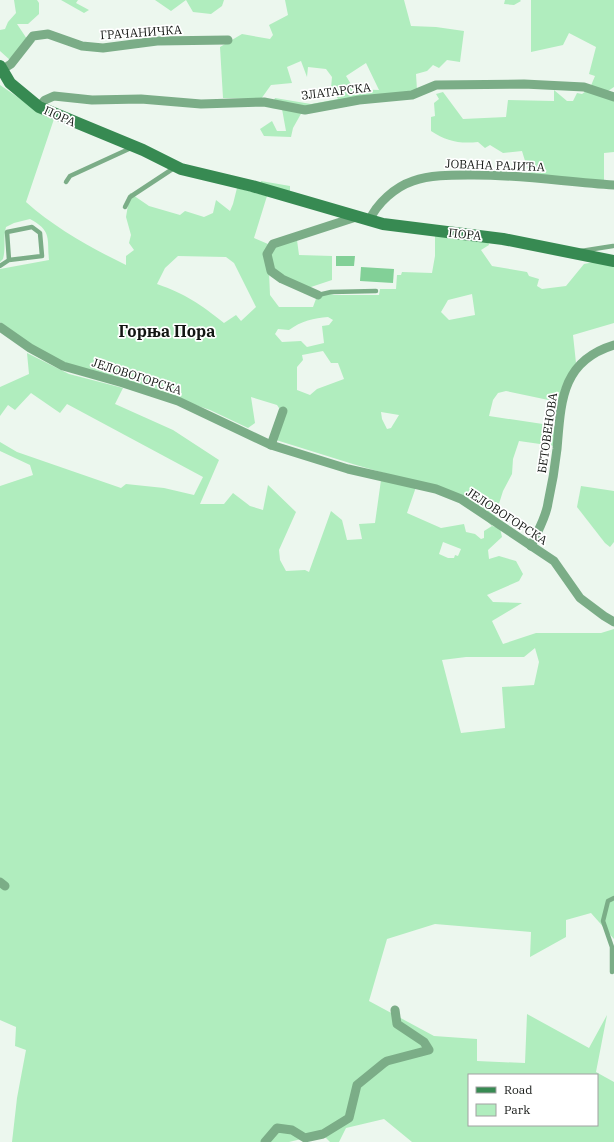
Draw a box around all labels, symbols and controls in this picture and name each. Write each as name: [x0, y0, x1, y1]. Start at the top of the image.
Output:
street label: ГРАЧАНИЧКА: [100, 22, 183, 42]
street label: ЗЛАТАРСКА: [300, 79, 373, 103]
street label: ПОРА: [42, 102, 79, 130]
street label: ЈОВАНА РАЈИЋА: [445, 156, 546, 174]
street label: ПОРА: [448, 225, 483, 243]
district label: Горња Пора: [119, 321, 215, 341]
street label: ЈЕЛОВОГОРСКА: [90, 354, 185, 398]
street label: БЕТОВЕНОВА: [534, 391, 560, 474]
street label: ЈЕЛОВОГОРСКА: [464, 484, 551, 548]
legend: [468, 1074, 598, 1126]
text: Road: [504, 1082, 533, 1097]
text: Park: [504, 1102, 530, 1117]

